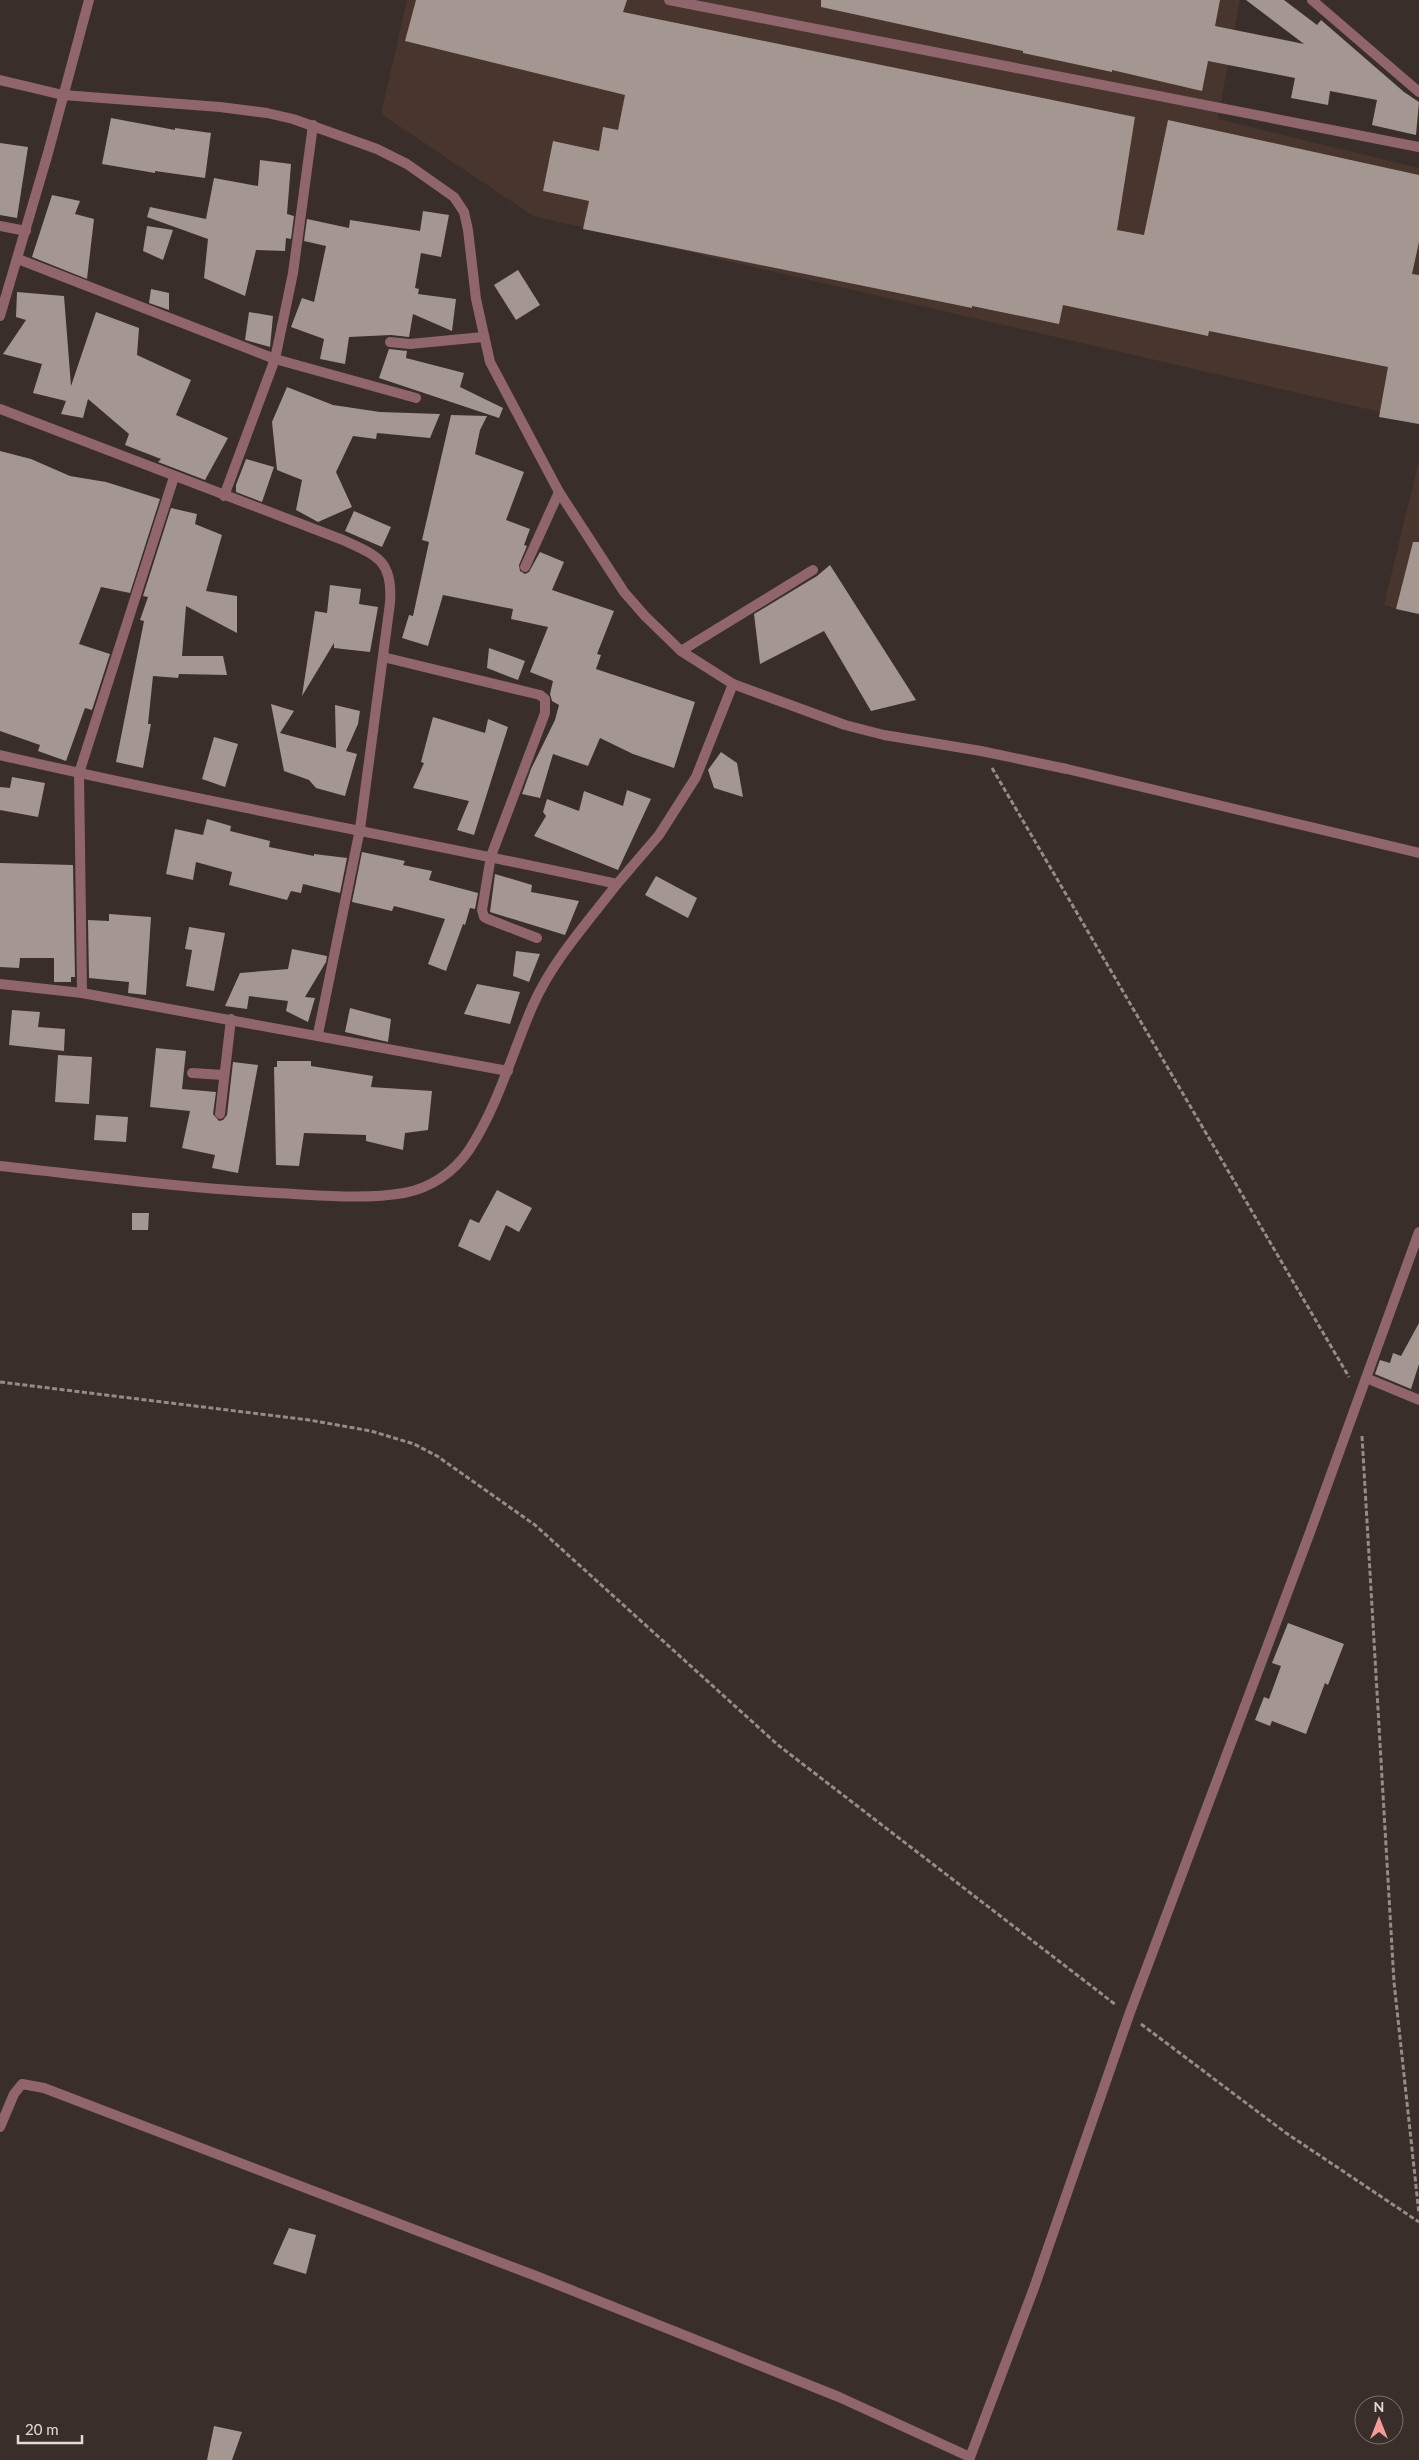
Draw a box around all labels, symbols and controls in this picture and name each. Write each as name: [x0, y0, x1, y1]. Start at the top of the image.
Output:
north arrow: [1354, 2395, 1404, 2445]
text: N: [1374, 2398, 1384, 2415]
scale bar: [18, 2412, 81, 2444]
text: 20 m: [25, 2420, 59, 2438]

